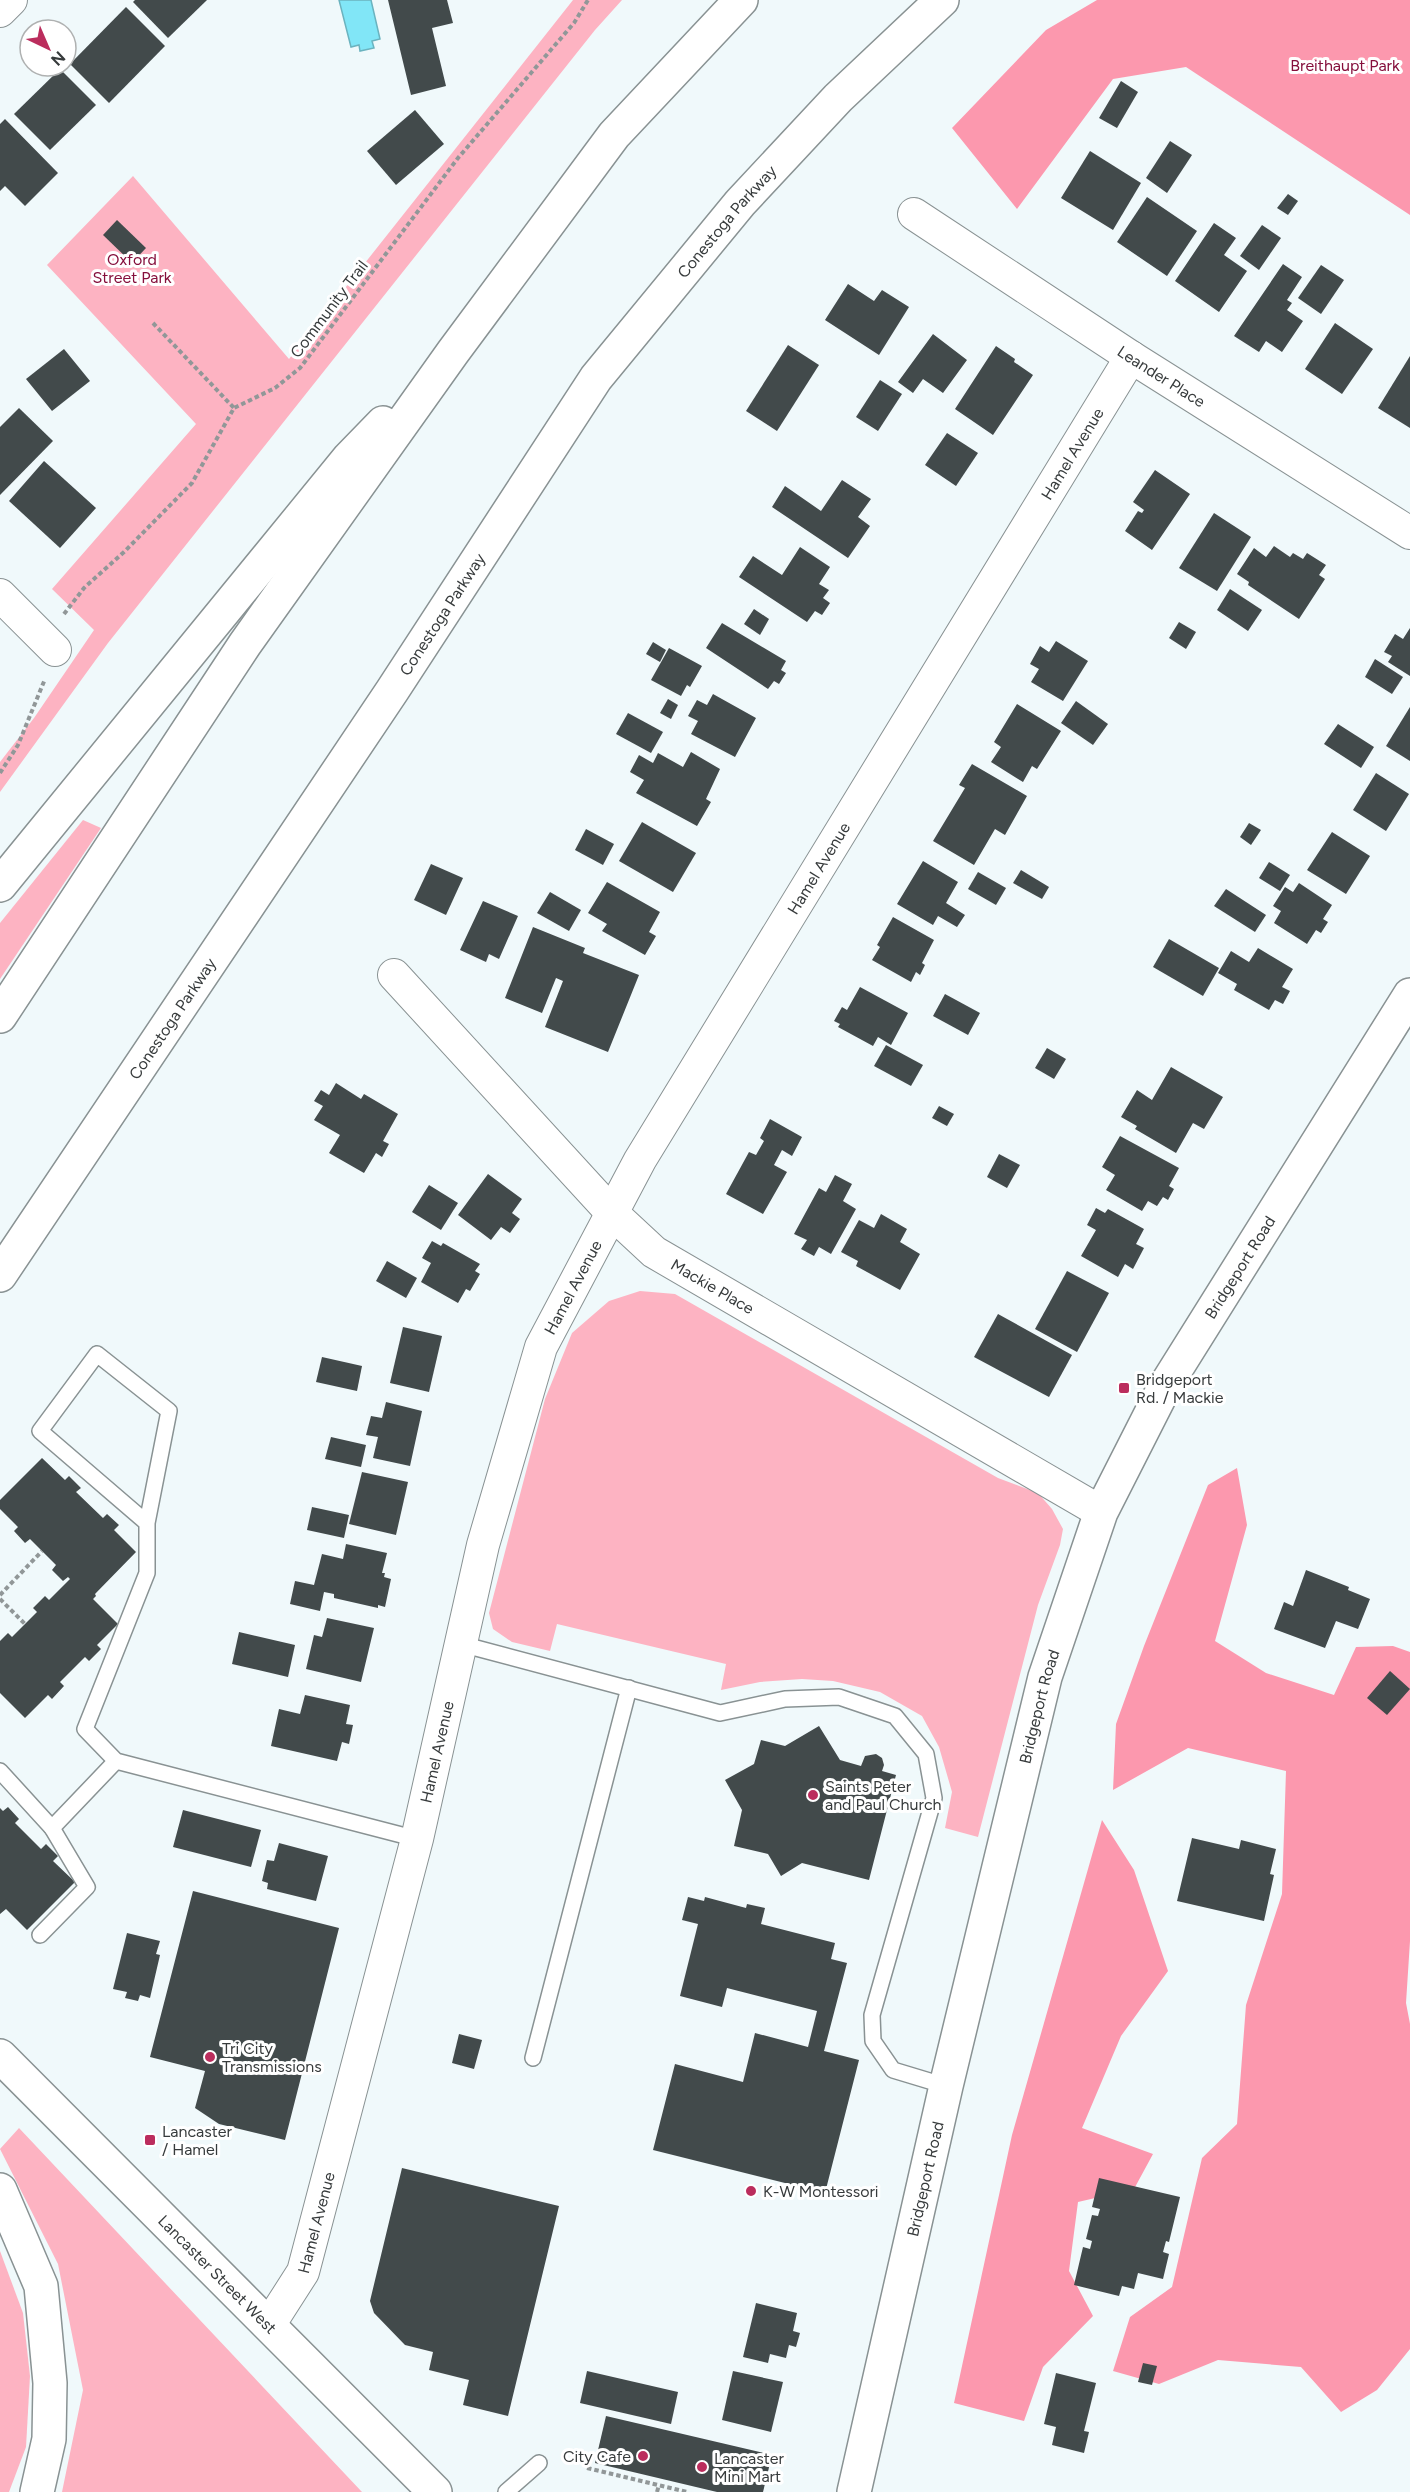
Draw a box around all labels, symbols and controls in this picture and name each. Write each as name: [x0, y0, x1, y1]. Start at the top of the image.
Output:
north arrow: [18, 18, 78, 78]
text: N: [47, 47, 69, 70]
park label: Breithaupt Park: [1290, 56, 1400, 75]
street label: Conestoga Parkway: [673, 161, 780, 281]
park label: Oxford Street Park: [92, 250, 172, 287]
street label: Community Trail: [286, 257, 372, 361]
street label: Leander Place: [1114, 341, 1209, 411]
street label: Hamel Avenue: [1037, 404, 1107, 503]
street label: Conestoga Parkway: [395, 549, 489, 679]
street label: Hamel Avenue: [783, 819, 854, 918]
street label: Conestoga Parkway: [125, 954, 220, 1083]
street label: Bridgeport Road: [1200, 1212, 1279, 1322]
street label: Hamel Avenue: [540, 1236, 606, 1338]
street label: Mackie Place: [668, 1255, 758, 1318]
place label: Bridgeport Rd. / Mackie: [1136, 1370, 1224, 1407]
marker: Bridgeport Rd. / Mackie: [1117, 1381, 1131, 1395]
street label: Bridgeport Road: [1015, 1647, 1063, 1766]
street label: Hamel Avenue: [416, 1699, 457, 1805]
place label: Saints Peter and Paul Church: [825, 1777, 942, 1814]
marker: Saints Peter and Paul Church: [806, 1788, 820, 1802]
place label: Tri City Transmissions: [222, 2039, 322, 2076]
marker: Tri City Transmissions: [203, 2050, 217, 2064]
street label: Bridgeport Road: [903, 2120, 947, 2238]
place label: Lancaster / Hamel: [162, 2122, 232, 2159]
marker: Lancaster / Hamel: [143, 2133, 157, 2147]
street label: Hamel Avenue: [294, 2170, 339, 2275]
place label: K-W Montessori: [763, 2182, 879, 2201]
marker: K-W Montessori: [744, 2184, 758, 2198]
street label: Lancaster Street West: [154, 2211, 281, 2337]
place label: City Cafe: [563, 2447, 631, 2466]
marker: City Cafe: [636, 2449, 650, 2463]
place label: Lancaster Mini Mart: [714, 2449, 784, 2486]
marker: Lancaster Mini Mart: [695, 2460, 709, 2474]

